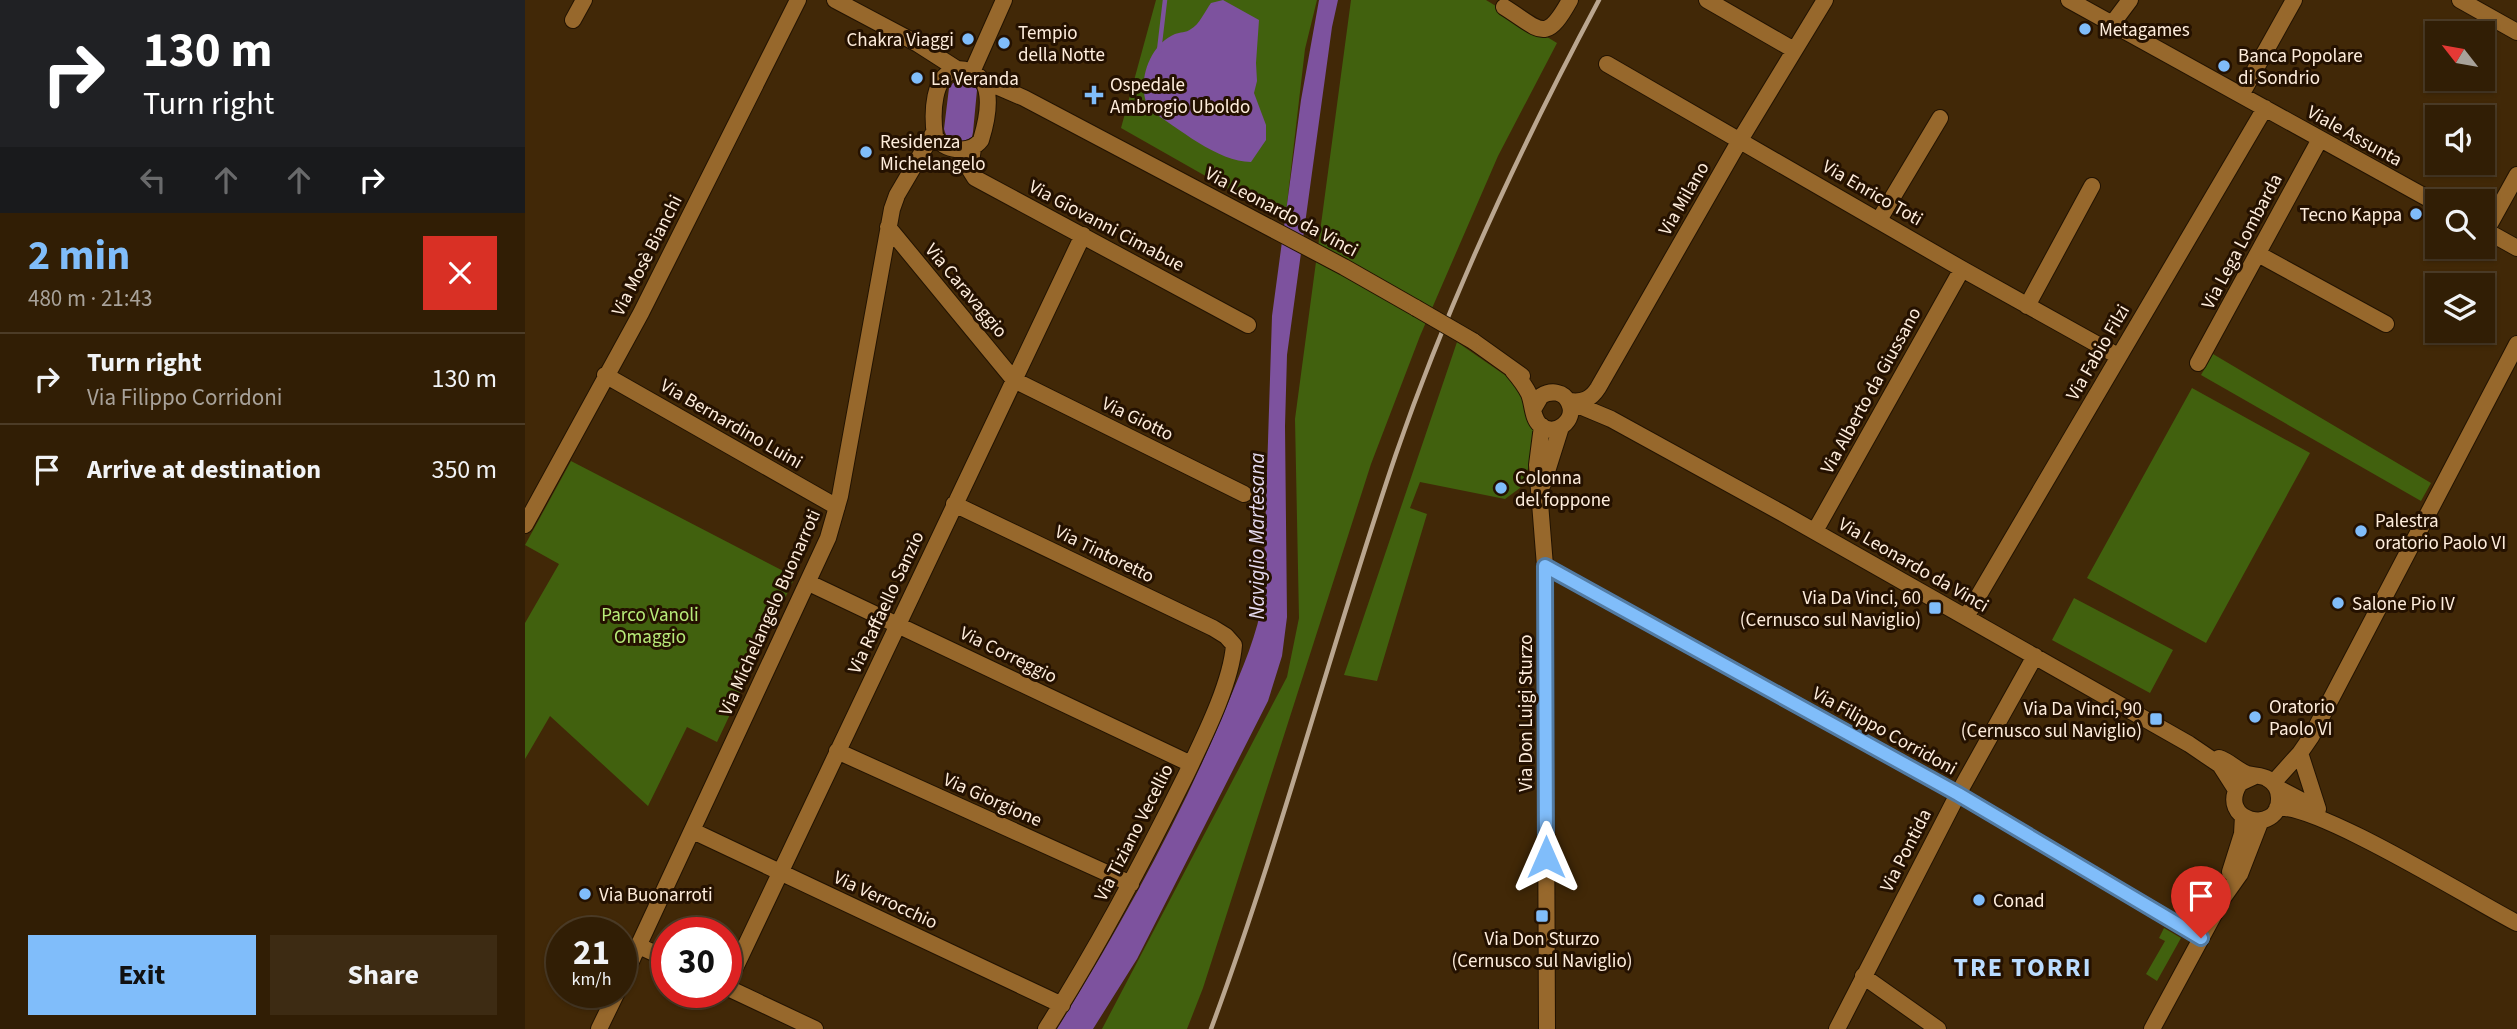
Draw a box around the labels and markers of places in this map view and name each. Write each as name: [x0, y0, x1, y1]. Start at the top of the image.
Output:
place label: Metagames: [2099, 17, 2190, 44]
place label: Tempio della Notte: [1018, 20, 1105, 69]
marker: Metagames: [2077, 21, 2093, 37]
place label: Chakra Viaggi: [846, 27, 954, 54]
marker: Chakra Viaggi: [960, 31, 976, 47]
marker: Tempio della Notte: [996, 35, 1012, 51]
place label: Banca Popolare di Sondrio: [2238, 43, 2363, 92]
marker: Banca Popolare di Sondrio: [2216, 58, 2232, 74]
place label: La Veranda: [931, 66, 1019, 93]
marker: La Veranda: [909, 70, 925, 86]
place label: Ospedale Ambrogio Uboldo: [1110, 72, 1250, 121]
marker: Ospedale Ambrogio Uboldo: [1084, 85, 1104, 105]
place label: Residenza Michelangelo: [880, 129, 986, 178]
marker: Residenza Michelangelo: [858, 144, 874, 160]
place label: Tecno Kappa: [2300, 202, 2402, 229]
marker: Tecno Kappa: [2408, 206, 2424, 222]
place label: Colonna del foppone: [1515, 465, 1610, 514]
marker: Colonna del foppone: [1493, 480, 1509, 496]
place label: Palestra oratorio Paolo VI: [2375, 508, 2506, 557]
marker: Palestra oratorio Paolo VI: [2353, 523, 2369, 539]
place label: Via Da Vinci, 60 (Cernusco sul Naviglio): [1740, 585, 1921, 634]
place label: Salone Pio IV: [2352, 591, 2455, 618]
marker: Salone Pio IV: [2330, 595, 2346, 611]
marker: Via Da Vinci, 60 (Cernusco sul Naviglio): [1927, 600, 1943, 616]
place label: Oratorio Paolo VI: [2269, 694, 2335, 743]
place label: Via Da Vinci, 90 (Cernusco sul Naviglio): [1961, 696, 2142, 745]
marker: Oratorio Paolo VI: [2247, 709, 2263, 725]
marker: Via Da Vinci, 90 (Cernusco sul Naviglio): [2148, 711, 2164, 727]
pin: [2171, 866, 2231, 938]
place label: Via Buonarroti: [599, 882, 713, 909]
marker: Via Buonarroti: [577, 886, 593, 902]
place label: Conad: [1993, 888, 2045, 915]
marker: Conad: [1971, 892, 1987, 908]
marker: Via Don Sturzo (Cernusco sul Naviglio): [1534, 908, 1550, 924]
place label: Via Don Sturzo (Cernusco sul Naviglio): [1451, 926, 1633, 975]

